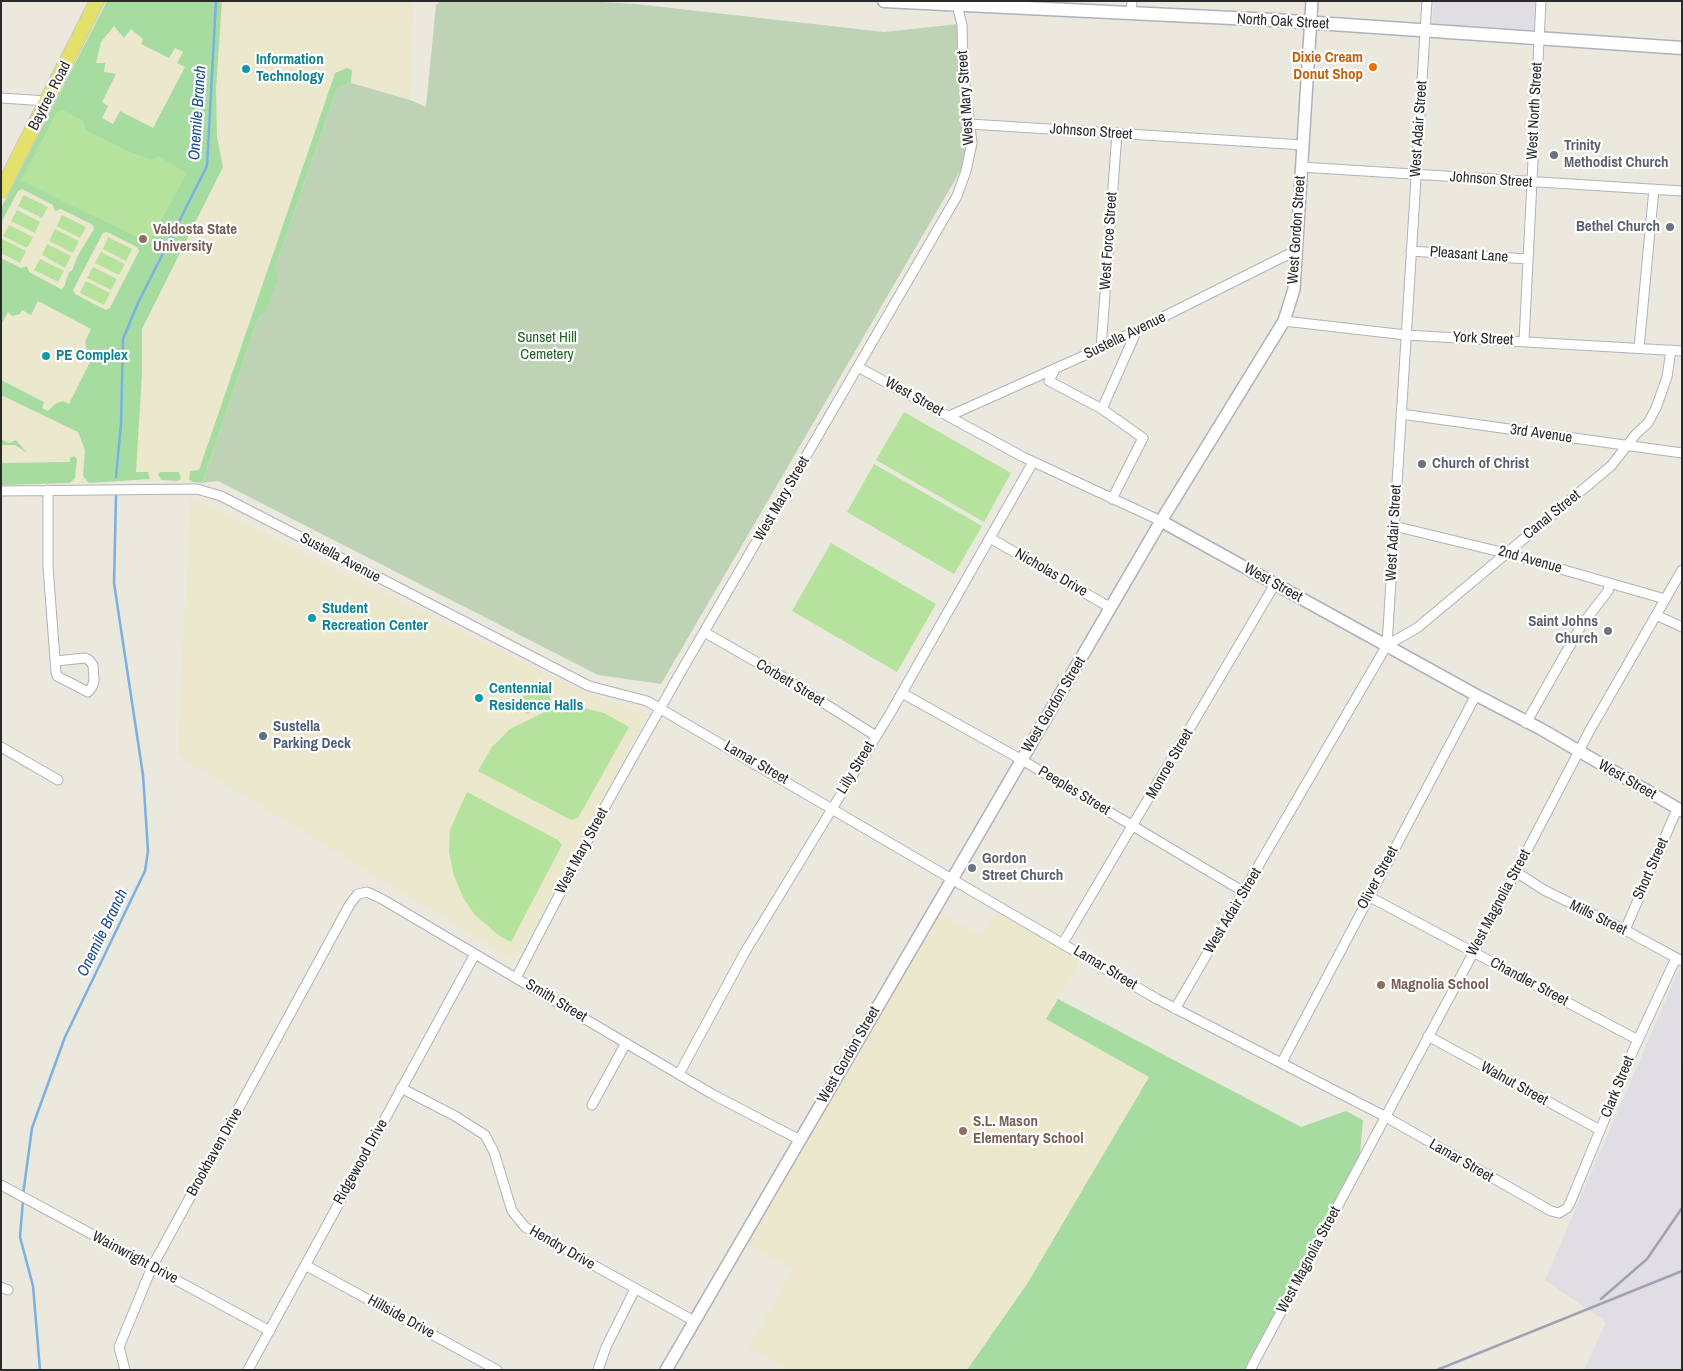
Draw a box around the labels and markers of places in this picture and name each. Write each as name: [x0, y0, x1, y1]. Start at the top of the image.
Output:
place label: Dixie Cream Donut Shop: [1292, 49, 1363, 84]
place label: Information Technology: [256, 51, 324, 86]
marker: Dixie Cream Donut Shop: [1367, 61, 1379, 73]
marker: Information Technology: [240, 63, 252, 75]
place label: Trinity Methodist Church: [1564, 137, 1669, 172]
marker: Trinity Methodist Church: [1548, 149, 1560, 161]
place label: Bethel Church: [1576, 218, 1660, 236]
place label: Valdosta State University: [153, 221, 237, 256]
marker: Bethel Church: [1664, 221, 1676, 233]
marker: Valdosta State University: [137, 233, 149, 245]
place label: PE Complex: [56, 347, 128, 365]
marker: PE Complex: [40, 350, 52, 362]
place label: Church of Christ: [1432, 455, 1529, 473]
marker: Church of Christ: [1416, 458, 1428, 470]
place label: Student Recreation Center: [322, 600, 428, 635]
marker: Student Recreation Center: [306, 612, 318, 624]
place label: Saint Johns Church: [1528, 613, 1598, 648]
marker: Saint Johns Church: [1602, 625, 1614, 637]
place label: Centennial Residence Halls: [489, 680, 583, 715]
marker: Centennial Residence Halls: [473, 692, 485, 704]
place label: Sustella Parking Deck: [273, 718, 351, 753]
marker: Sustella Parking Deck: [257, 730, 269, 742]
place label: Gordon Street Church: [982, 850, 1063, 885]
marker: Gordon Street Church: [966, 862, 978, 874]
place label: Magnolia School: [1391, 976, 1489, 994]
marker: Magnolia School: [1375, 979, 1387, 991]
place label: S.L. Mason Elementary School: [973, 1113, 1084, 1148]
marker: S.L. Mason Elementary School: [957, 1125, 969, 1137]

